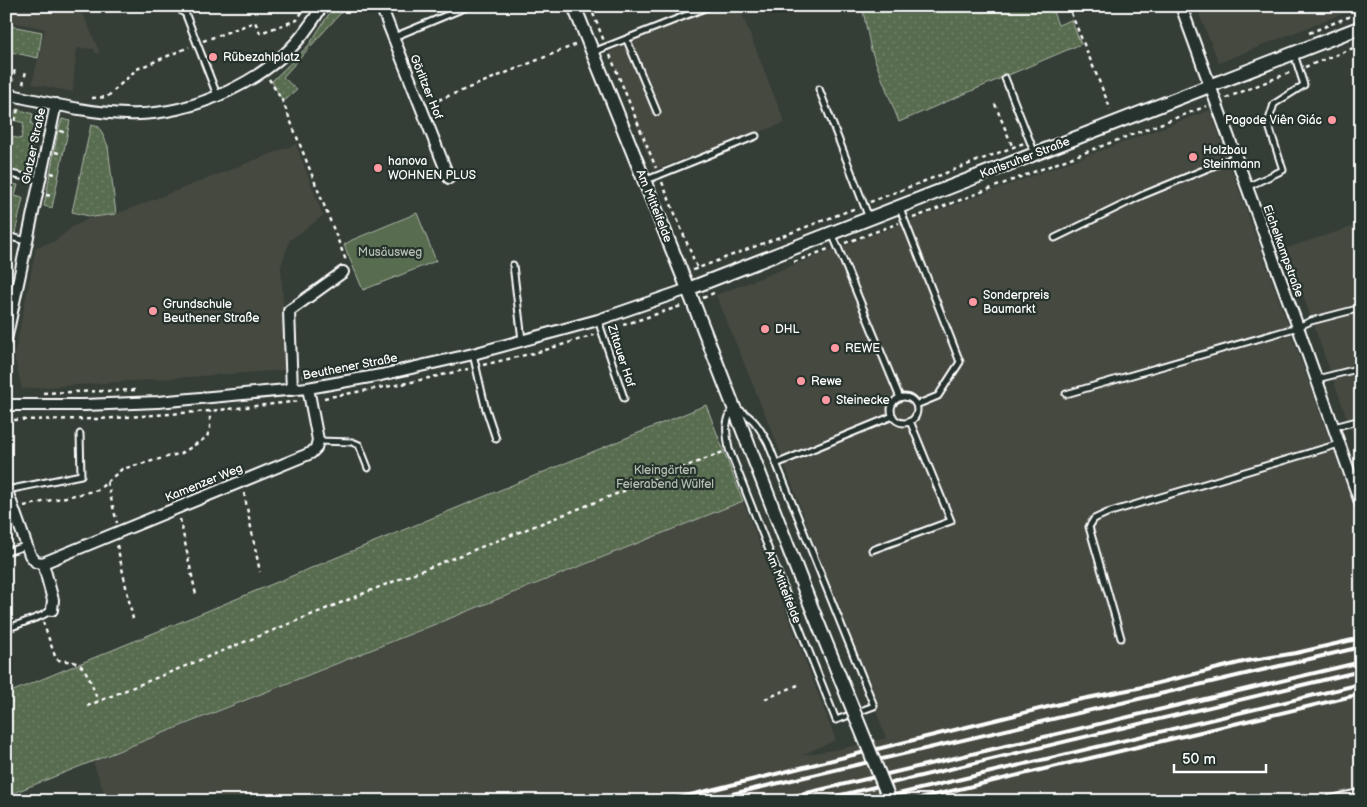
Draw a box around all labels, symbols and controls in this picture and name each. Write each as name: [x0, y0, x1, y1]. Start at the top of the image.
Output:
place label: Rübezahlplatz: [223, 50, 300, 65]
marker: Rübezahlplatz: [207, 51, 219, 63]
street label: Görlitzer Hof: [406, 52, 446, 122]
street label: Glatzer Straße: [19, 106, 49, 186]
place label: Pagode Viên Giác: [1225, 113, 1322, 128]
marker: Pagode Viên Giác: [1326, 114, 1338, 126]
street label: Karlsruher Straße: [978, 134, 1072, 182]
place label: Holzbau Steinmann: [1203, 143, 1261, 172]
marker: Holzbau Steinmann: [1187, 151, 1199, 163]
place label: hanova WOHNEN PLUS: [388, 154, 476, 183]
marker: hanova WOHNEN PLUS: [372, 162, 384, 174]
street label: Am Mittelfelde: [633, 167, 675, 245]
street label: Eichelkampstraße: [1259, 203, 1307, 299]
park label: Musäusweg: [358, 245, 422, 260]
place label: Sonderpreis Baumarkt: [983, 288, 1049, 317]
marker: Sonderpreis Baumarkt: [967, 296, 979, 308]
place label: Grundschule Beuthener Straße: [163, 297, 259, 326]
marker: Grundschule Beuthener Straße: [147, 305, 159, 317]
street label: Zittauer Hof: [604, 322, 638, 389]
place label: DHL: [775, 322, 800, 337]
marker: DHL: [759, 323, 771, 335]
place label: REWE: [845, 341, 880, 356]
marker: REWE: [829, 342, 841, 354]
street label: Beuthener Straße: [301, 350, 399, 384]
place label: Rewe: [811, 374, 842, 389]
marker: Rewe: [795, 375, 807, 387]
place label: Steinecke: [836, 393, 890, 408]
marker: Steinecke: [820, 394, 832, 406]
street label: Kamenzer Weg: [163, 461, 245, 505]
park label: Kleingärten Feierabend Wülfel: [616, 463, 714, 492]
street label: Am Mittelfelde: [762, 548, 804, 626]
scale bar: [1174, 742, 1267, 774]
text: 50 m: [1182, 750, 1216, 769]

